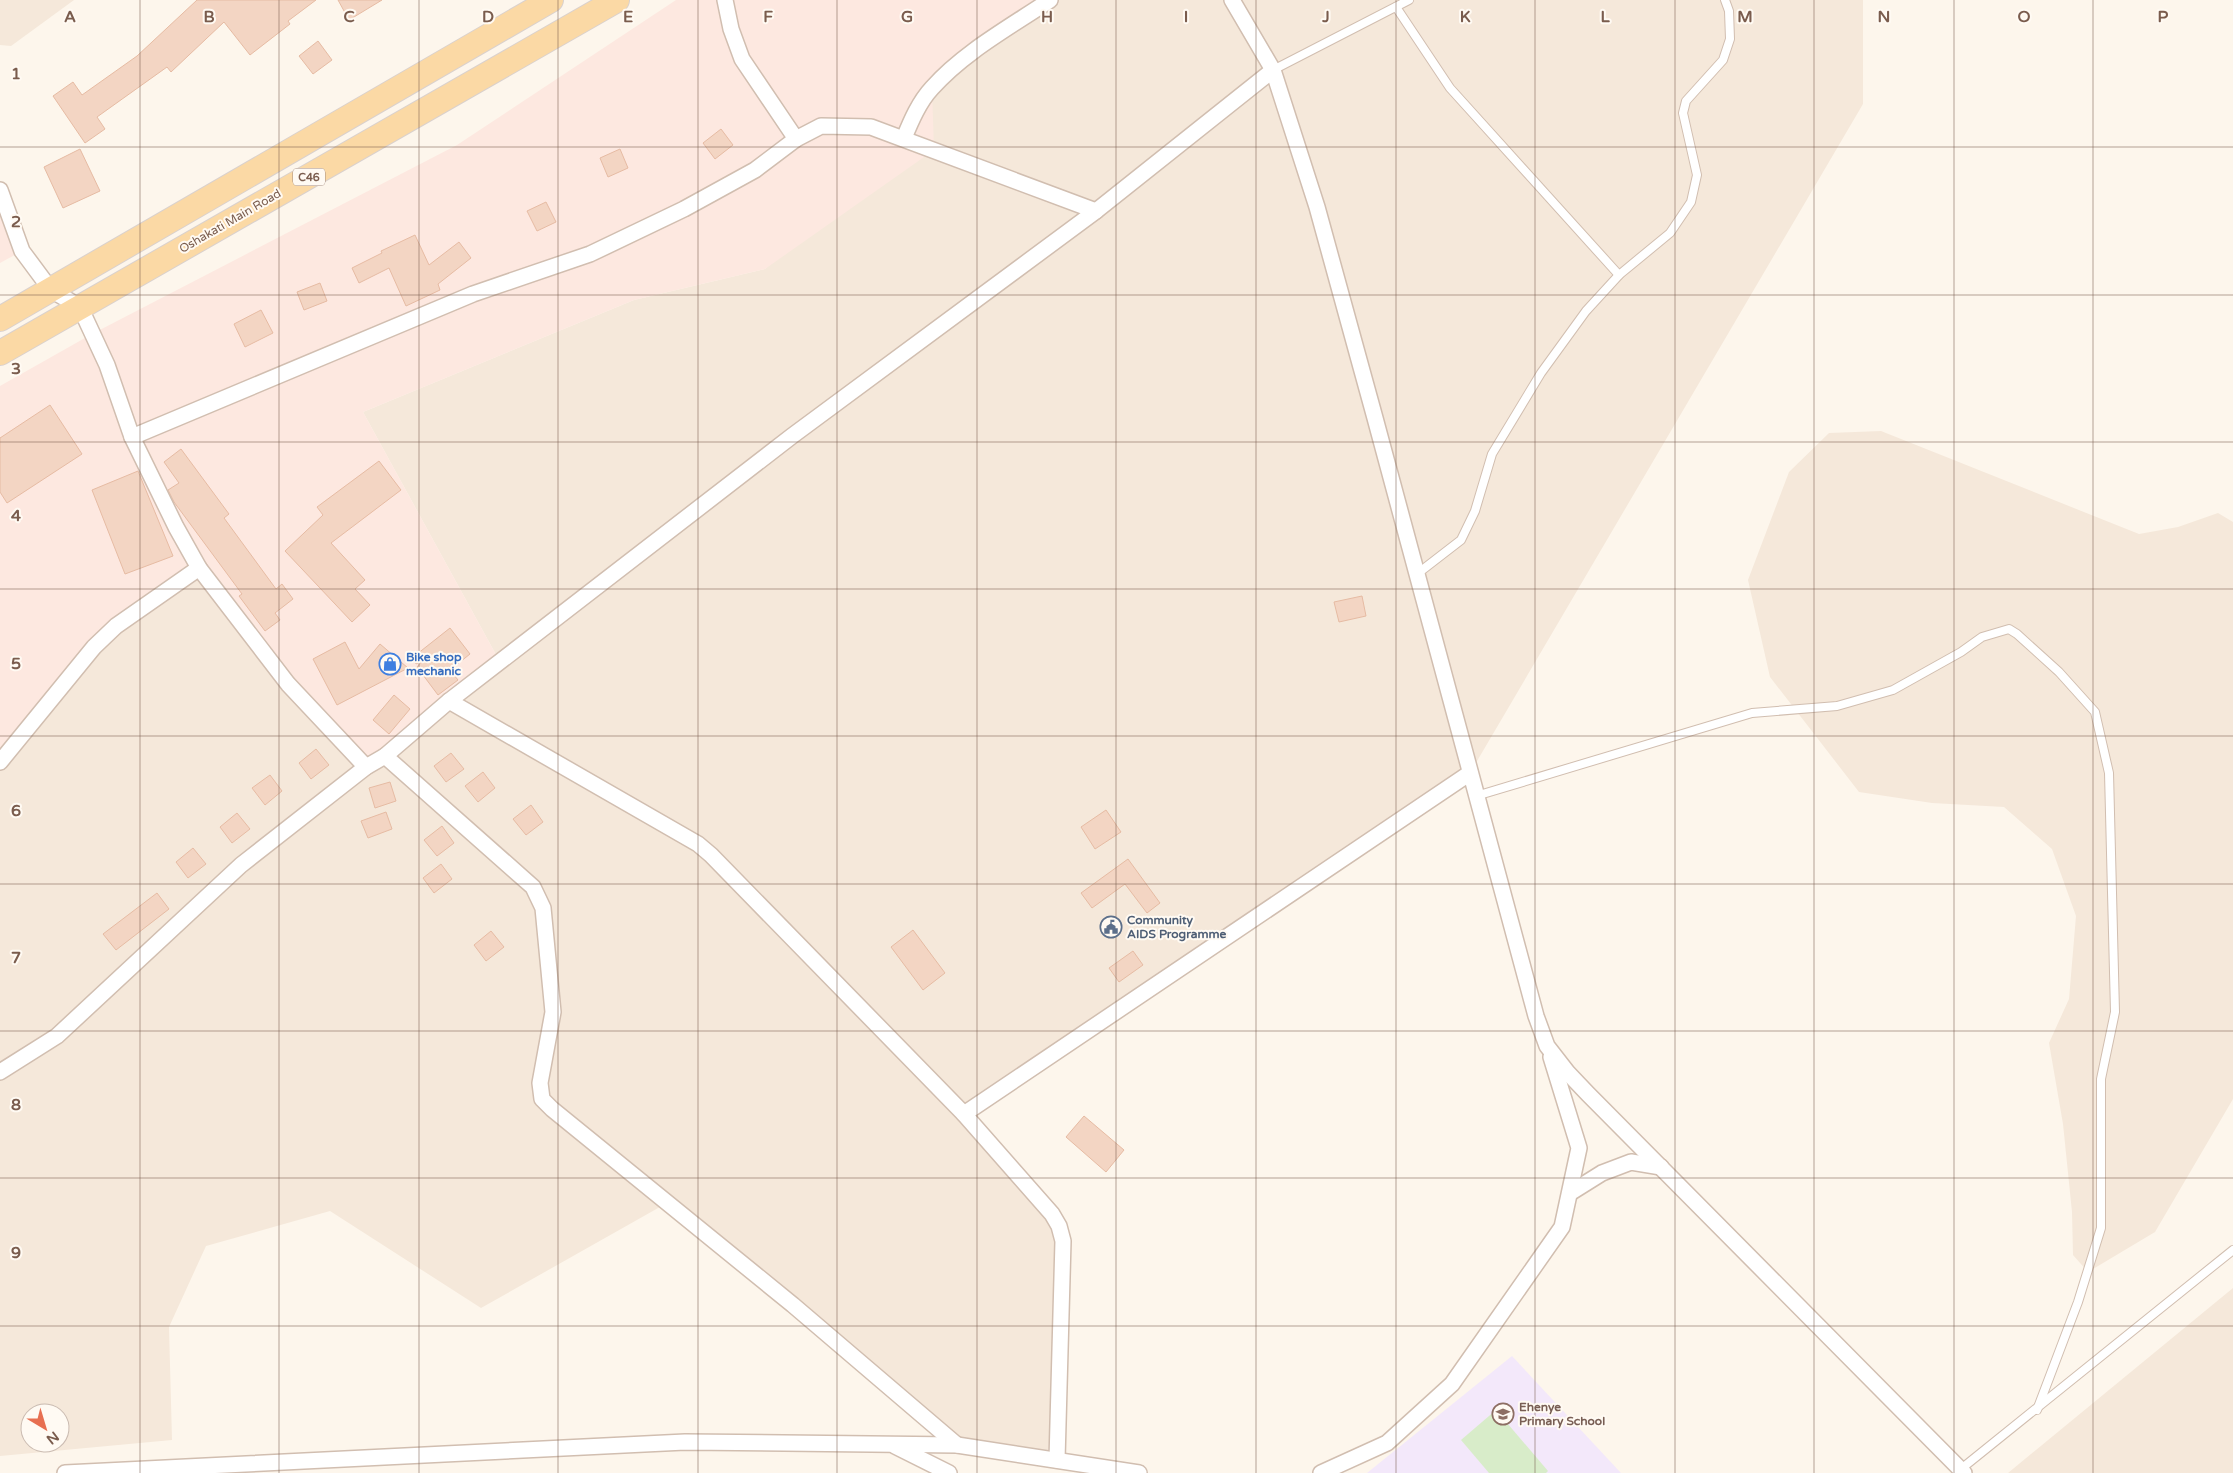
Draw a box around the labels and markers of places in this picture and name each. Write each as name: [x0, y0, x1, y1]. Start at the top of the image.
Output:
place label: Bike shop mechanic: [406, 650, 462, 678]
shop icon: Bike shop mechanic: [378, 652, 402, 676]
place label: Community AIDS Programme: [1127, 913, 1227, 942]
public building icon: Community AIDS Programme: [1099, 915, 1123, 939]
place label: Ehenye Primary School: [1519, 1400, 1605, 1429]
school or university icon: Ehenye Primary School: [1491, 1402, 1515, 1426]

